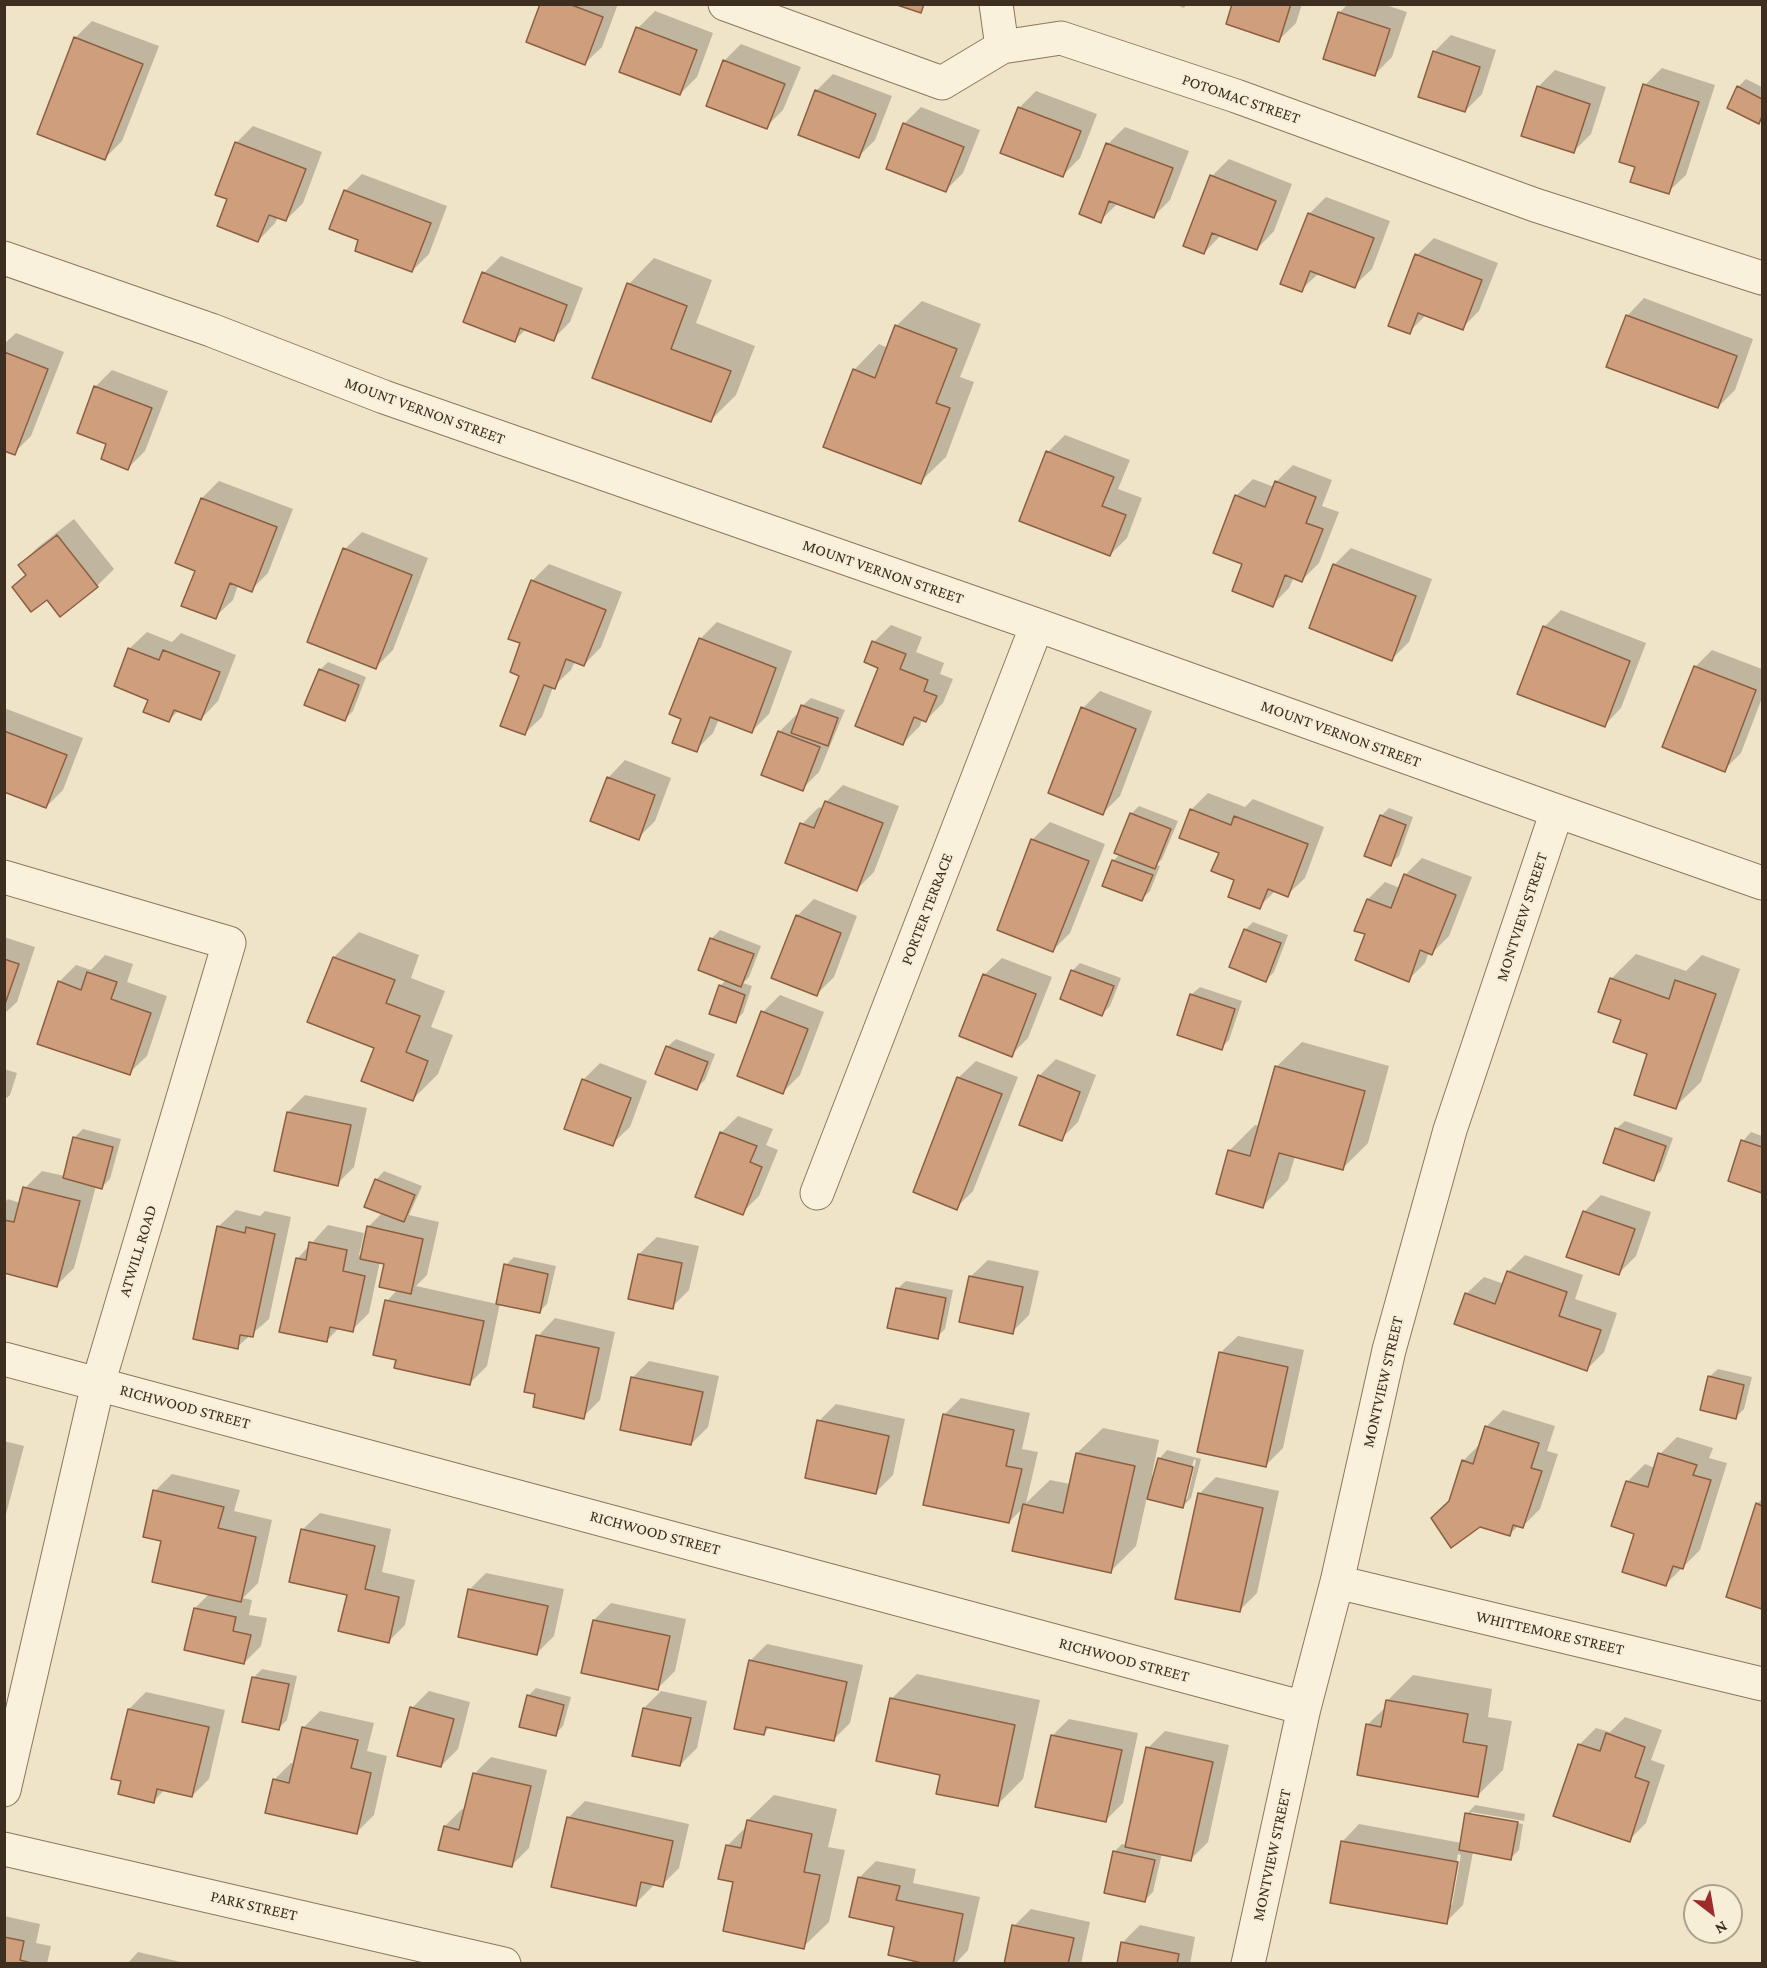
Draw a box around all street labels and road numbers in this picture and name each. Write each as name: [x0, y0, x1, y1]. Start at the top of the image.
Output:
street label: POTOMAC STREET: [1179, 70, 1303, 128]
street label: MOUNT VERNON STREET: [342, 373, 508, 449]
street label: MOUNT VERNON STREET: [800, 535, 966, 609]
street label: MOUNT VERNON STREET: [1258, 696, 1424, 772]
street label: PORTER TERRACE: [897, 850, 957, 968]
street label: MONTVIEW STREET: [1492, 850, 1552, 984]
street label: ATWILL ROAD: [115, 1203, 161, 1299]
street label: MONTVIEW STREET: [1359, 1314, 1407, 1450]
street label: RICHWOOD STREET: [118, 1380, 252, 1434]
street label: RICHWOOD STREET: [588, 1506, 722, 1560]
street label: WHITTEMORE STREET: [1474, 1607, 1626, 1659]
street label: RICHWOOD STREET: [1057, 1633, 1191, 1687]
street label: MONTVIEW STREET: [1249, 1787, 1295, 1923]
street label: PARK STREET: [209, 1887, 299, 1925]

